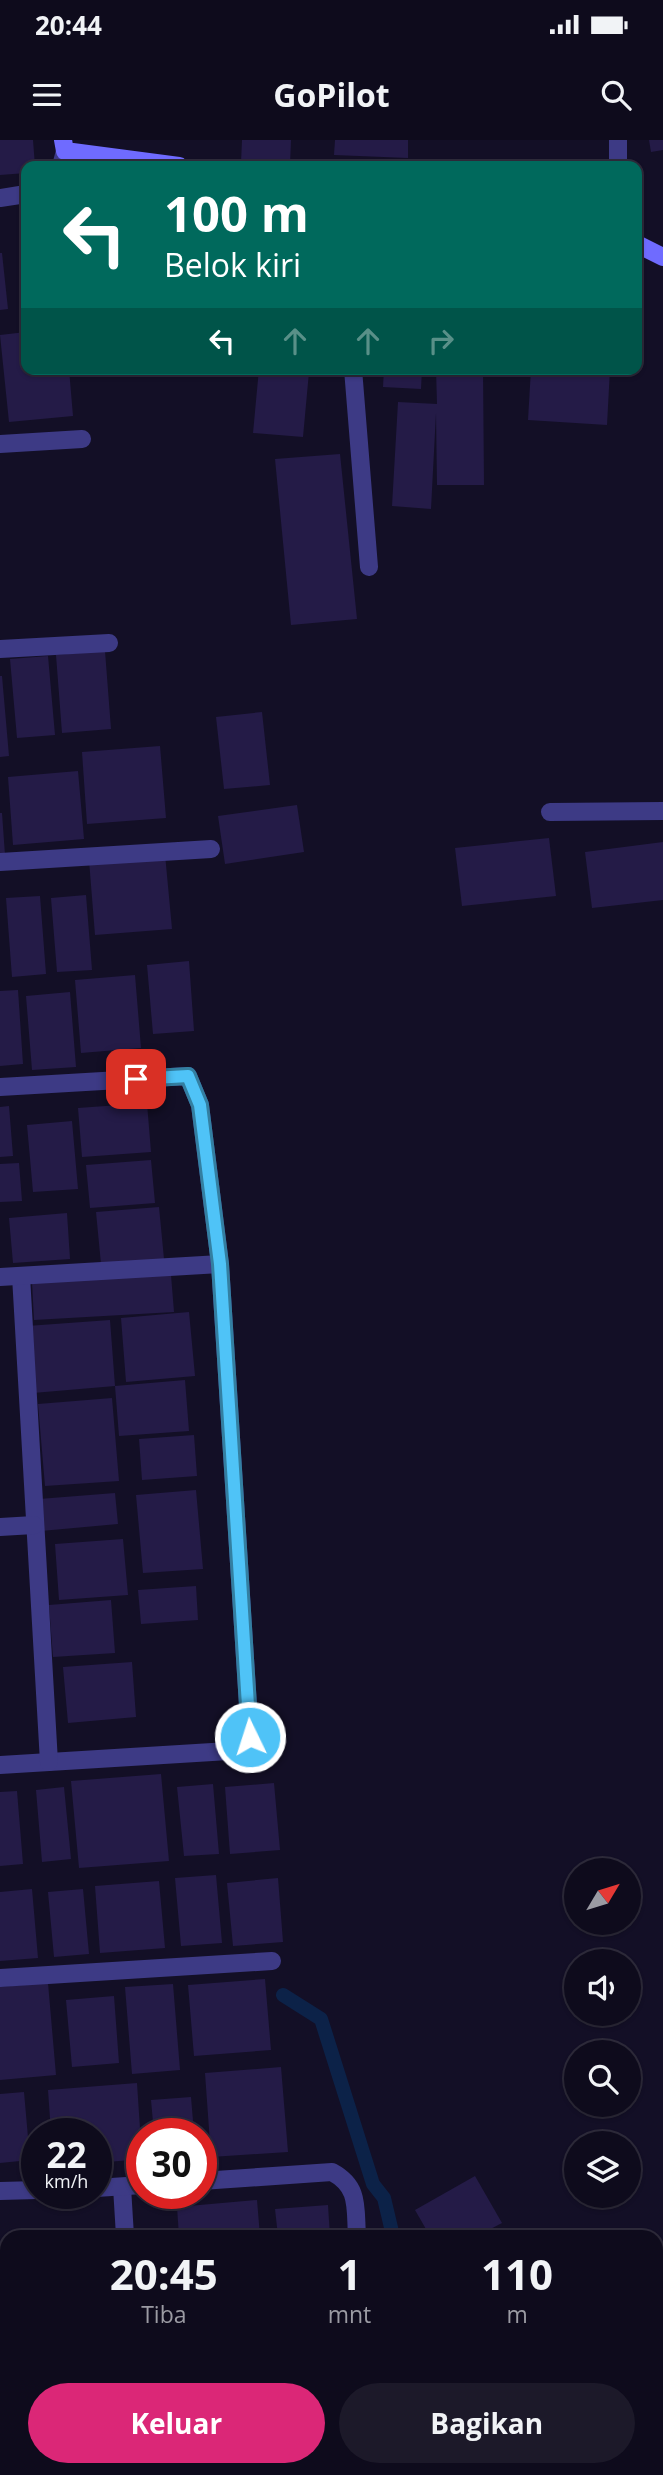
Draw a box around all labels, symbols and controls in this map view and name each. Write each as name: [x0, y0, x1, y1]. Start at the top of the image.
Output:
text: 20:44: [35, 7, 102, 43]
text: GoPilot: [273, 73, 390, 116]
icon: menu: [28, 76, 66, 114]
icon: search: [597, 76, 635, 114]
text: 100 m: [164, 180, 309, 246]
icon: left: [49, 189, 140, 280]
text: Belok kiri: [164, 243, 301, 286]
icon: left: [203, 322, 241, 360]
icon: ahead: [276, 322, 314, 360]
icon: ahead: [349, 322, 387, 360]
icon: right: [422, 322, 460, 360]
pin: [106, 1049, 166, 1109]
icon: arrive: [117, 1060, 155, 1098]
position arrow: [213, 1700, 287, 1774]
north arrow: [564, 1858, 640, 1936]
map controls: [564, 1858, 641, 2208]
button: sound: [564, 1949, 641, 2026]
button: search: [564, 2040, 641, 2117]
speed limit sign: 30: [126, 2118, 217, 2209]
text: 22: [46, 2131, 87, 2178]
button: layers: [564, 2131, 641, 2208]
text: km/h: [45, 2169, 88, 2193]
text: 20:45: [110, 2245, 218, 2302]
text: 1: [337, 2245, 361, 2302]
text: 110: [481, 2245, 553, 2302]
text: Tiba: [141, 2298, 187, 2330]
text: mnt: [328, 2298, 371, 2330]
text: m: [506, 2298, 528, 2330]
button: Keluar: [28, 2383, 325, 2463]
button: Bagikan: [339, 2383, 635, 2463]

